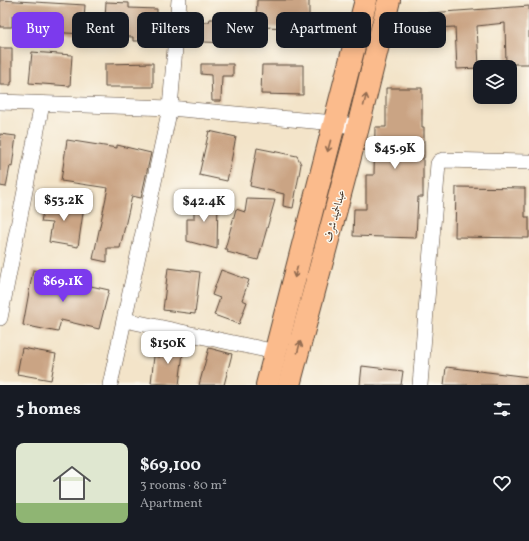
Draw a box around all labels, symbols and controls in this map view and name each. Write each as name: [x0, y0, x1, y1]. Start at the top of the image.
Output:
chip: Buy: [12, 12, 64, 48]
chip: Rent: [72, 12, 129, 48]
chip: Filters: [137, 12, 204, 48]
chip: New: [212, 12, 268, 48]
chip: Apartment: [276, 12, 371, 48]
chip: House: [379, 12, 446, 48]
map controls: [473, 60, 517, 104]
button: layers: [473, 60, 517, 104]
one-way arrow: [362, 94, 369, 107]
pin: $45.9K: [362, 136, 428, 170]
one-way arrow: [325, 140, 332, 153]
text: $45.9K: [374, 140, 416, 158]
pin: $53.2K: [31, 188, 97, 222]
pin: $42.4K: [171, 189, 237, 223]
street label: عبدالحميد شرف: [321, 189, 350, 244]
text: $53.2K: [44, 192, 84, 210]
text: $42.4K: [183, 193, 225, 211]
one-way arrow: [292, 266, 300, 279]
pin: $69.1K: [30, 269, 96, 303]
text: $69.1K: [43, 273, 83, 291]
pin: $150K: [140, 331, 196, 365]
text: $150K: [150, 335, 186, 353]
one-way arrow: [296, 341, 303, 354]
text: 5 homes: [16, 398, 81, 421]
icon: filters: [491, 398, 513, 420]
text: $69,100: [140, 454, 201, 477]
icon: home: [48, 459, 96, 507]
icon: heart: [491, 472, 513, 494]
text: 3 rooms · 80 m²: [140, 477, 227, 495]
text: Apartment: [140, 495, 203, 513]

